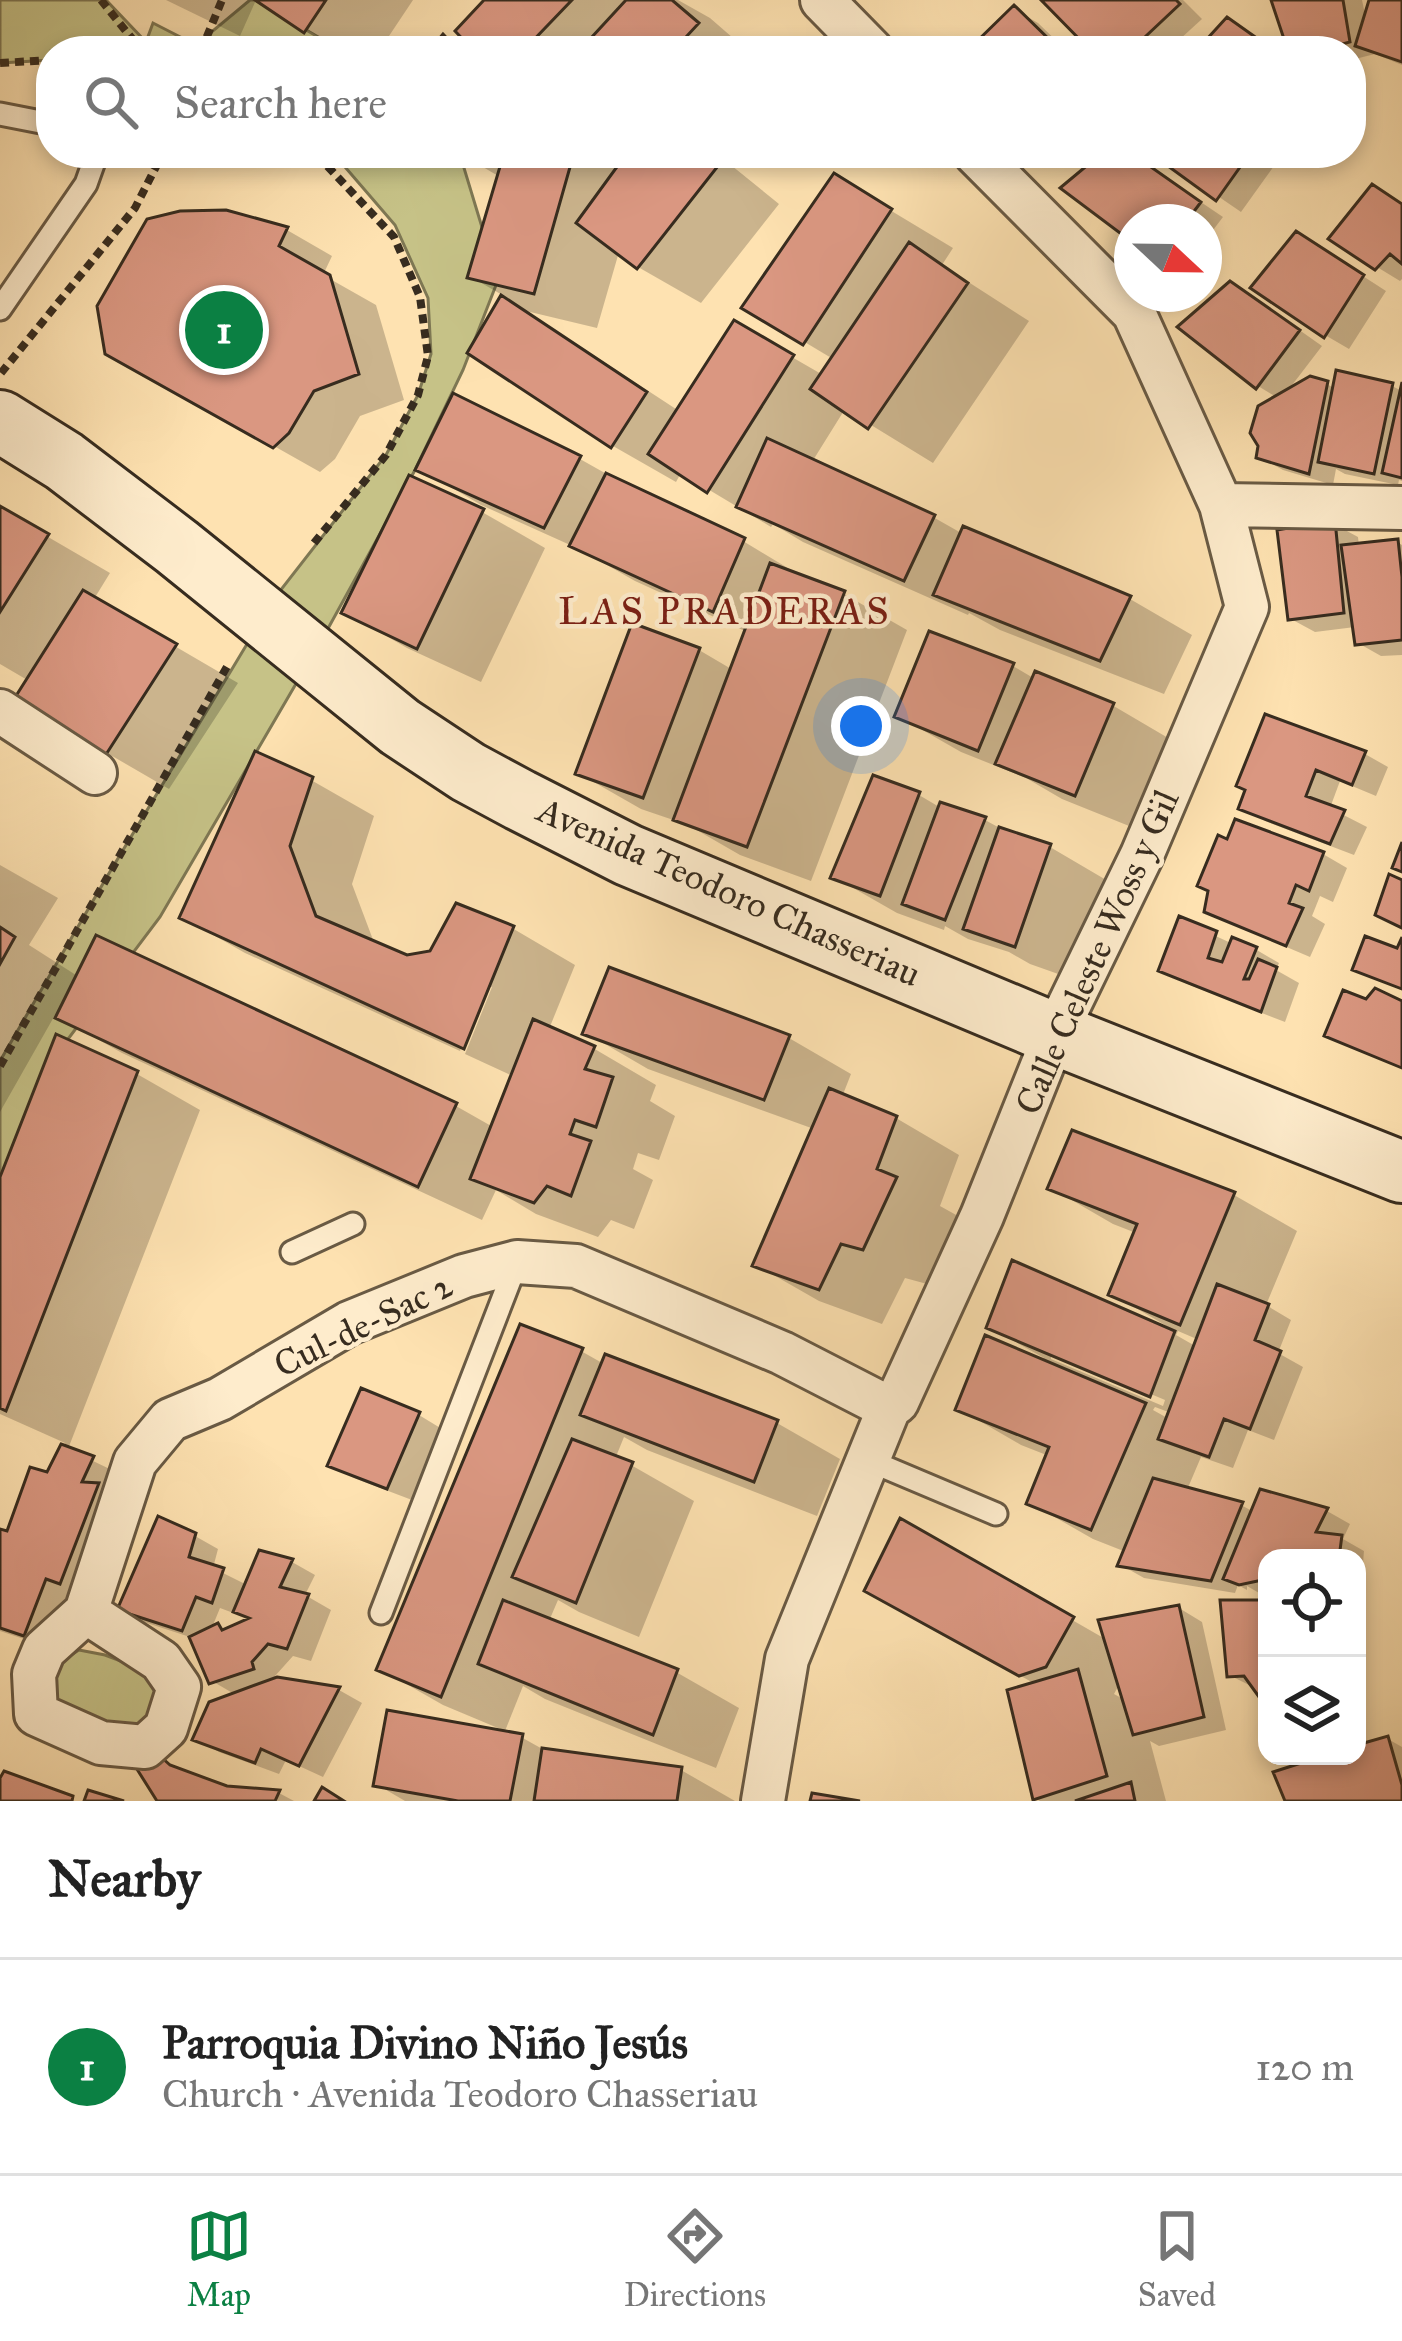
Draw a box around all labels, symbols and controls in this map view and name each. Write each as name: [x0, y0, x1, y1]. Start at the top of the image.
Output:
search box: [36, 36, 1366, 168]
icon: search: [78, 69, 144, 135]
text: Search here: [174, 75, 387, 130]
north arrow: [1114, 204, 1222, 312]
pin: 1: [185, 285, 263, 375]
district label: LAS PRADERAS: [558, 587, 892, 635]
your location: [831, 696, 891, 756]
street label: Calle Celeste Woss y Gil: [1006, 783, 1188, 1121]
street label: Avenida Teodoro Chasseriau: [529, 787, 927, 996]
street label: Cul-de-Sac 2: [267, 1263, 459, 1387]
map controls: [1258, 1549, 1366, 1765]
button: locate: [1258, 1549, 1366, 1657]
button: layers: [1258, 1657, 1366, 1765]
text: Nearby: [48, 1848, 200, 1910]
text: Parroquia Divino Niño Jesús: [162, 2015, 688, 2070]
text: 1: [79, 2043, 95, 2091]
text: 120 m: [1255, 2043, 1354, 2091]
text: Church · Avenida Teodoro Chasseriau: [162, 2070, 758, 2118]
tab: Map: [186, 2203, 252, 2315]
tab: Directions: [624, 2203, 766, 2315]
tab: Saved: [1138, 2203, 1216, 2315]

